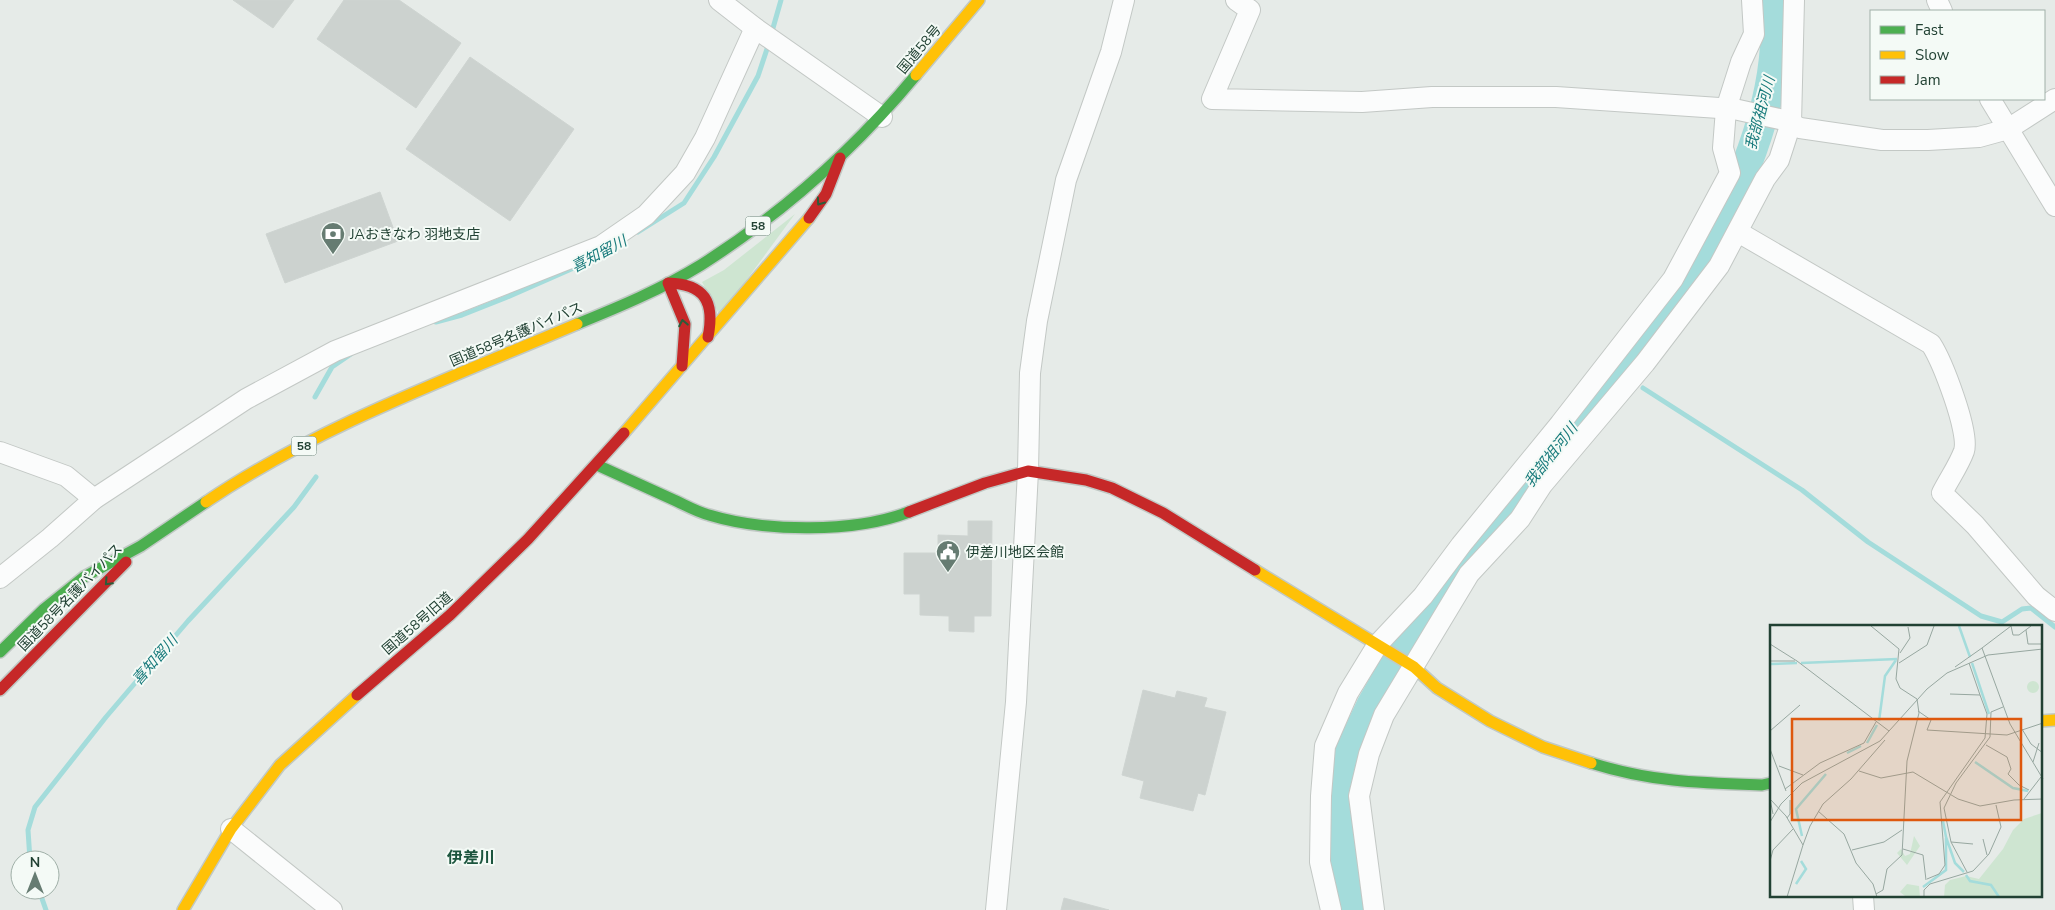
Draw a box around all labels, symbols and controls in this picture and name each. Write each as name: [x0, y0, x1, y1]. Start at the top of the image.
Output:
legend: [1870, 10, 2045, 100]
text: Fast: [1915, 20, 1944, 40]
street label: 国道58号: [893, 21, 946, 78]
text: Slow: [1915, 45, 1950, 65]
text: Jam: [1914, 70, 1941, 90]
water label: 我部祖河川: [1741, 72, 1780, 152]
one-way arrow: [817, 196, 826, 206]
road number: 58: [746, 217, 770, 236]
bank icon: JAおきなわ 羽地支店: [320, 221, 346, 255]
place label: JAおきなわ 羽地支店: [349, 225, 480, 244]
water label: 喜知留川: [568, 230, 632, 277]
street label: 国道58号名護バイパス: [447, 298, 586, 371]
one-way arrow: [679, 319, 689, 328]
water label: 我部祖河川: [1520, 418, 1583, 491]
road number: 58: [292, 436, 316, 456]
street label: 国道58号名護バイパス: [14, 539, 127, 655]
public building icon: 伊差川地区会館: [935, 539, 961, 573]
place label: 伊差川地区会館: [966, 543, 1064, 562]
one-way arrow: [104, 577, 113, 586]
street label: 国道58号旧道: [378, 588, 456, 659]
inset map: [1770, 625, 2042, 898]
water label: 喜知留川: [128, 629, 184, 689]
district label: 伊差川: [446, 847, 495, 869]
north arrow: [10, 850, 60, 900]
text: N: [30, 853, 40, 872]

